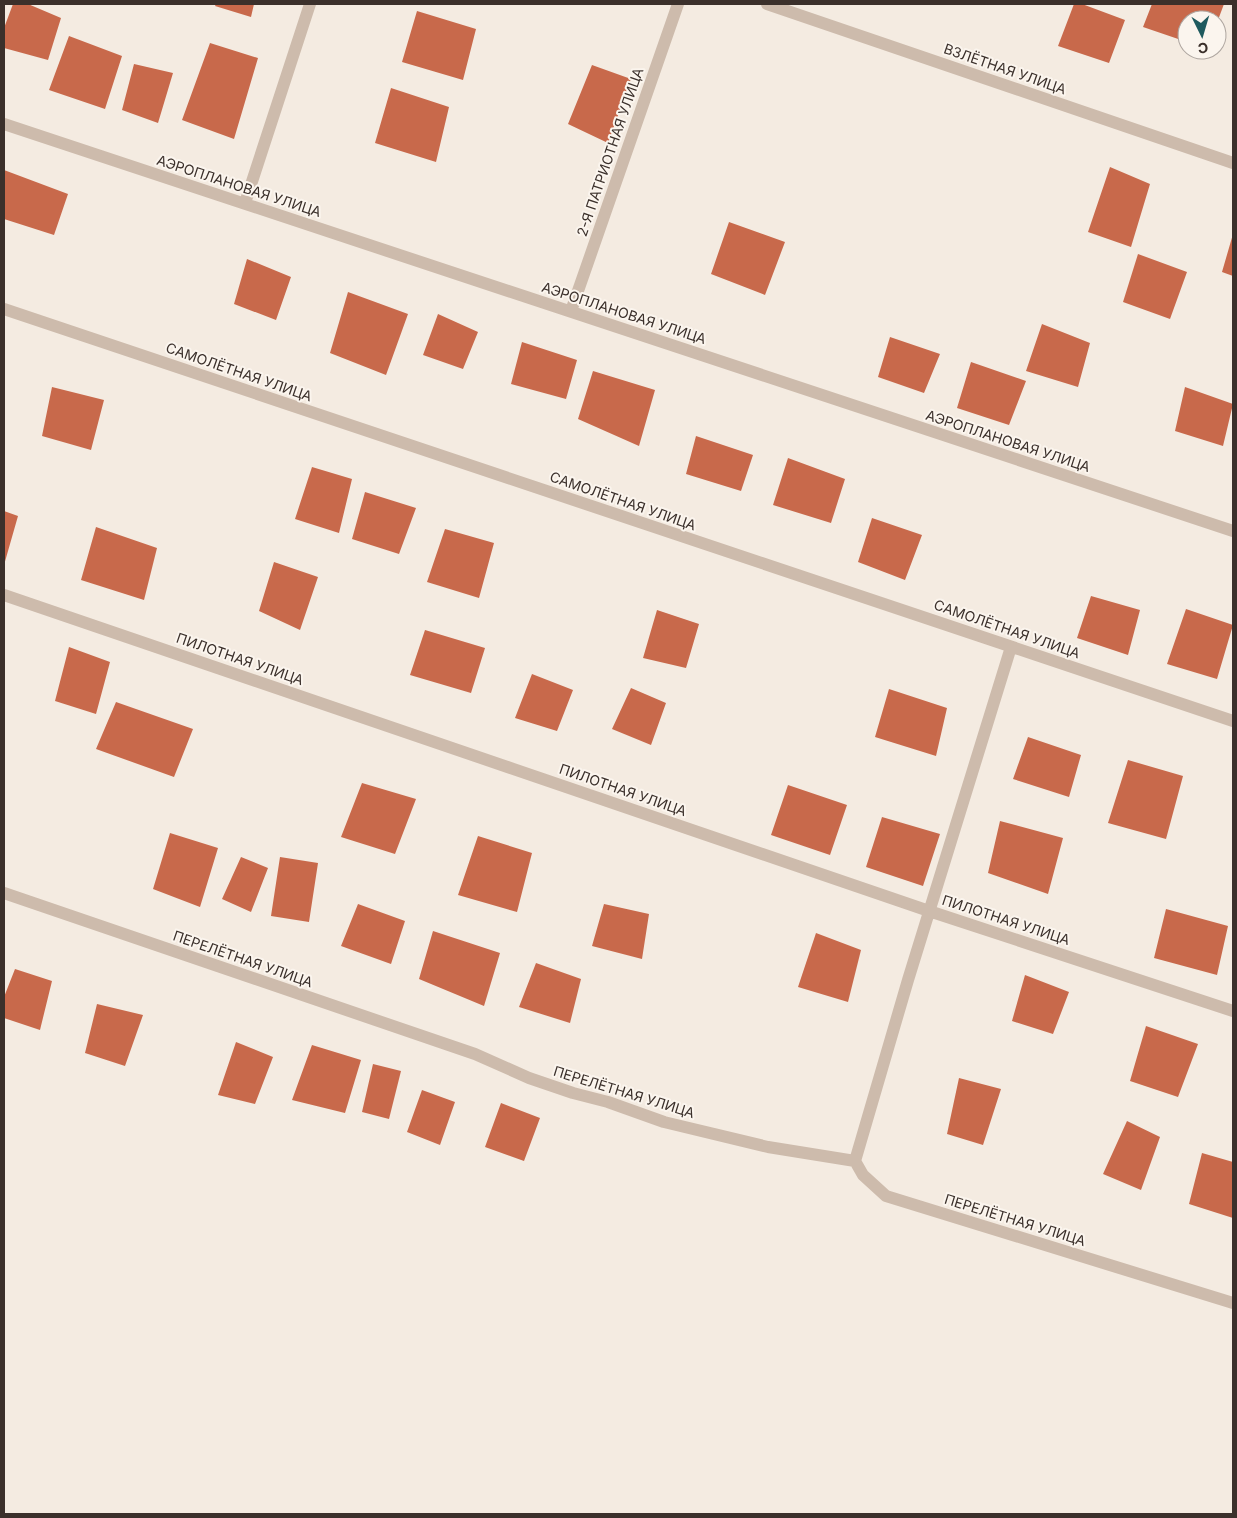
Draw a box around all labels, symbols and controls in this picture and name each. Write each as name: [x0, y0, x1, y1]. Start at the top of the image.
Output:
north arrow: [1177, 10, 1227, 60]
street label: ВЗЛЁТНАЯ УЛИЦА: [942, 40, 1069, 98]
text: С: [1197, 40, 1209, 57]
street label: 2-Я ПАТРИОТНАЯ УЛИЦА: [573, 65, 647, 238]
street label: АЭРОПЛАНОВАЯ УЛИЦА: [155, 151, 324, 220]
street label: АЭРОПЛАНОВАЯ УЛИЦА: [540, 278, 709, 347]
street label: САМОЛЁТНАЯ УЛИЦА: [164, 339, 315, 405]
street label: АЭРОПЛАНОВАЯ УЛИЦА: [924, 406, 1093, 475]
street label: САМОЛЁТНАЯ УЛИЦА: [548, 468, 699, 534]
street label: САМОЛЁТНАЯ УЛИЦА: [932, 596, 1083, 662]
street label: ПИЛОТНАЯ УЛИЦА: [174, 629, 306, 688]
street label: ПИЛОТНАЯ УЛИЦА: [557, 760, 689, 819]
street label: ПИЛОТНАЯ УЛИЦА: [940, 891, 1073, 948]
street label: ПЕРЕЛЁТНАЯ УЛИЦА: [171, 927, 316, 991]
street label: ПЕРЕЛЁТНАЯ УЛИЦА: [552, 1062, 697, 1121]
street label: ПЕРЕЛЁТНАЯ УЛИЦА: [943, 1190, 1088, 1249]

